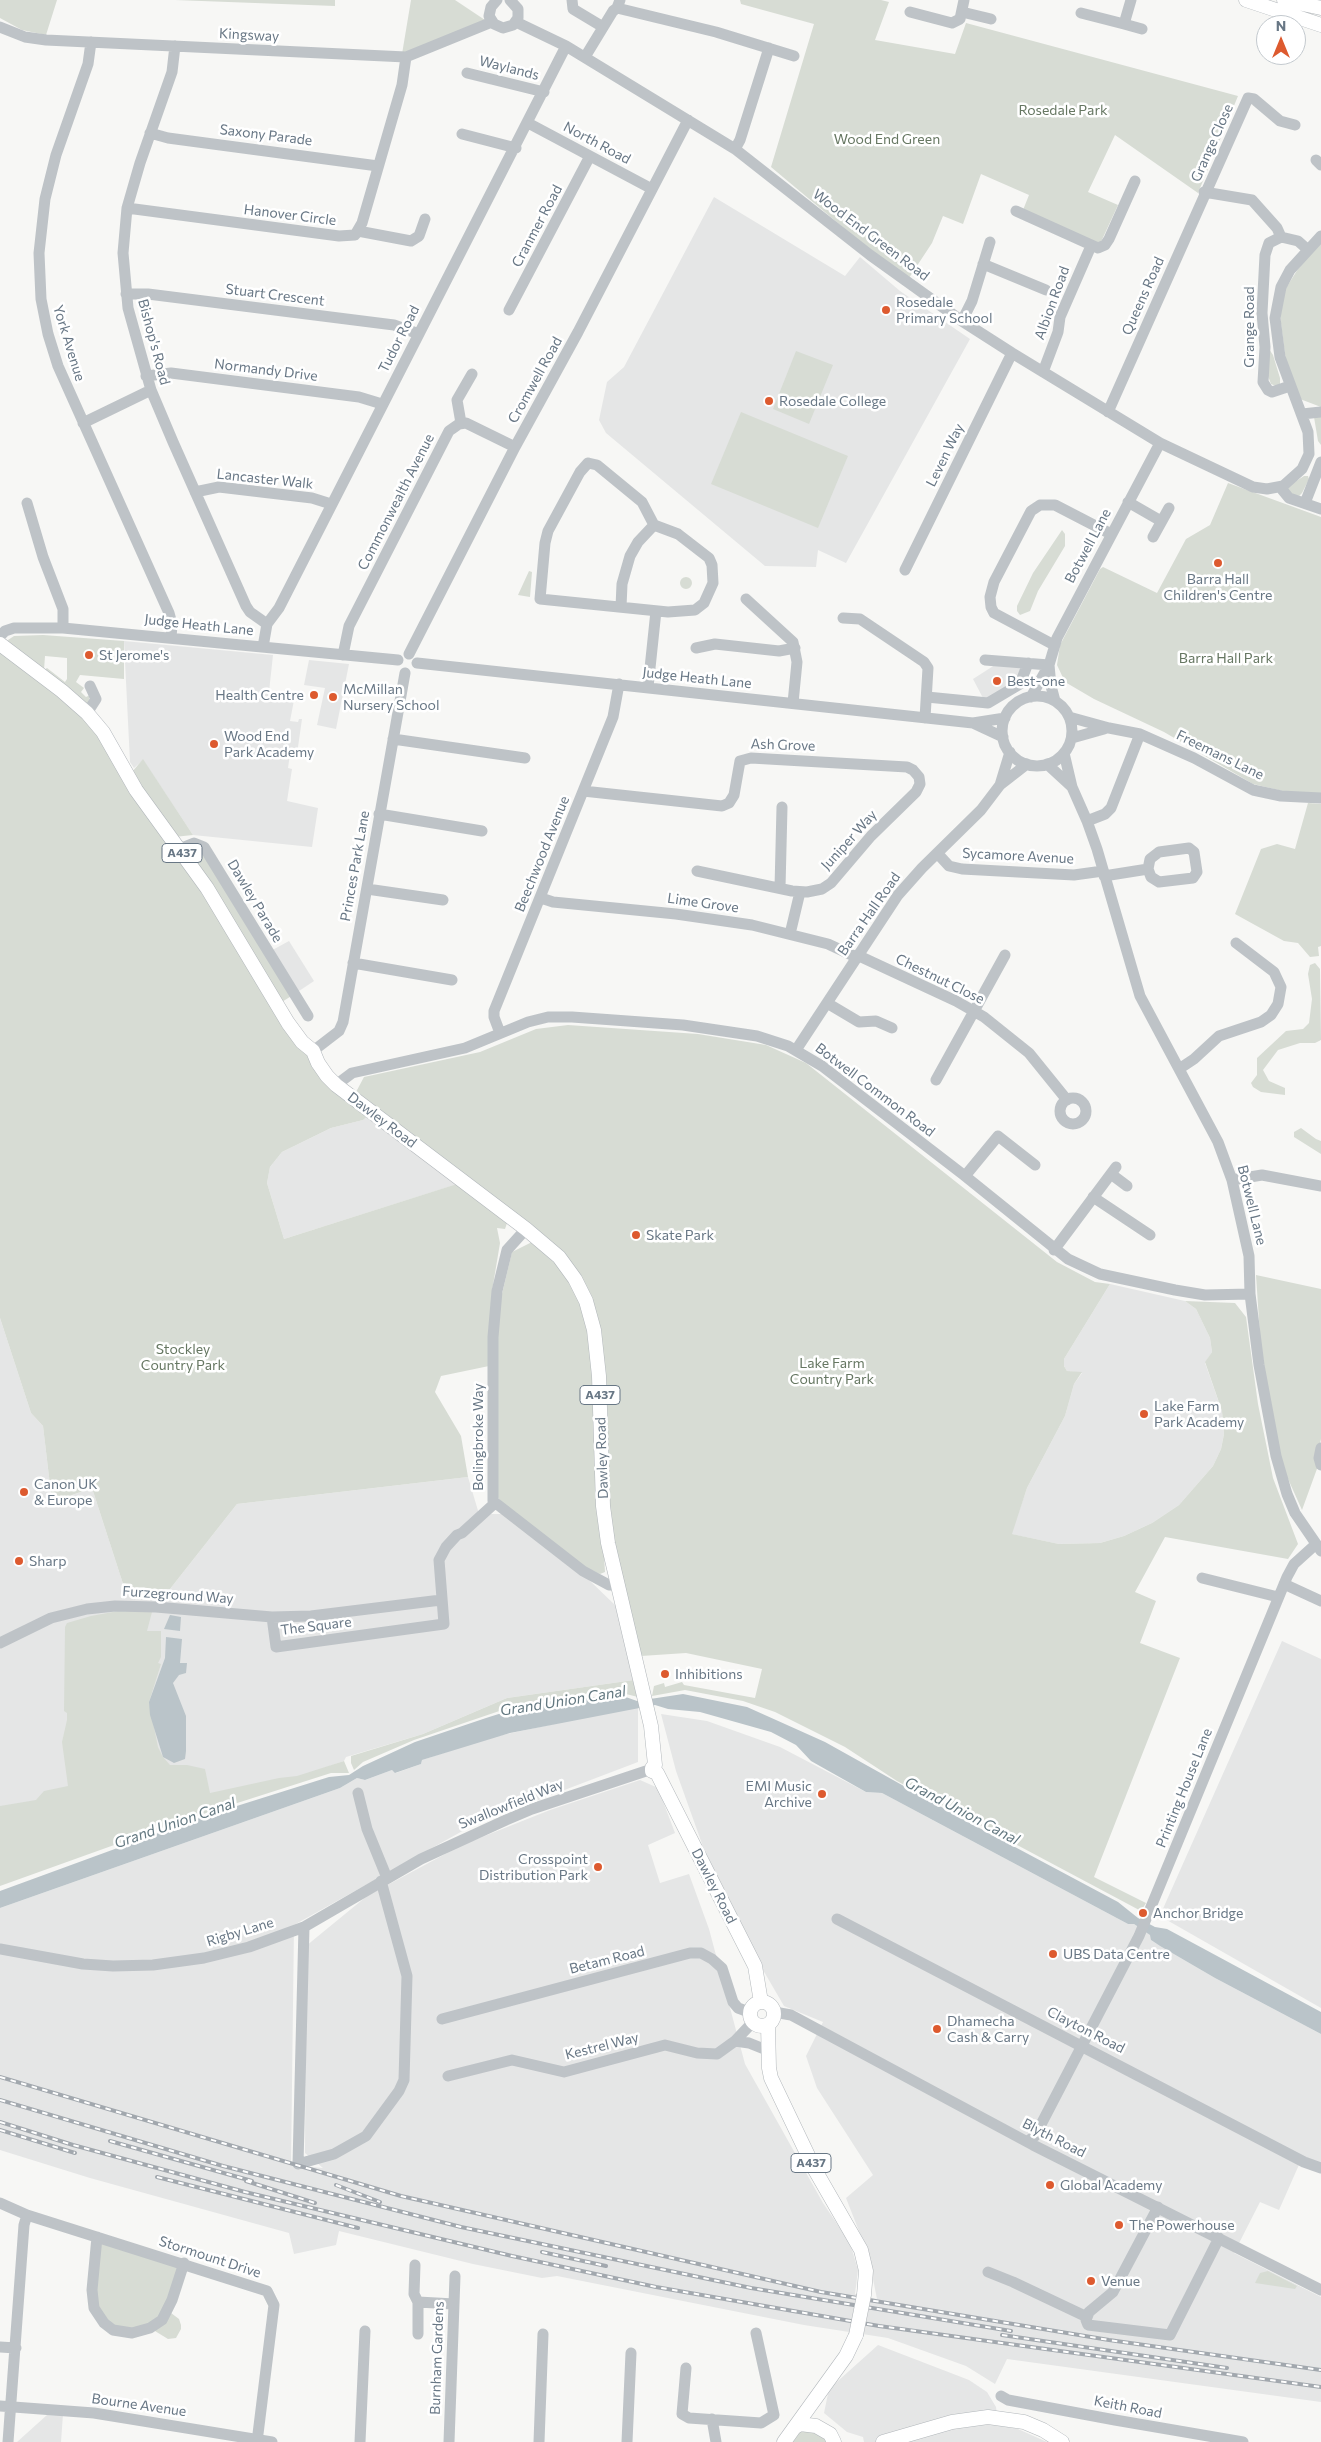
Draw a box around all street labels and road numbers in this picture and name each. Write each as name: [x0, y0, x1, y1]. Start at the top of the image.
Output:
street label: Kingsway: [218, 25, 280, 45]
street label: Waylands: [477, 52, 541, 84]
street label: Grange Close: [1187, 101, 1237, 185]
street label: North Road: [561, 118, 633, 168]
street label: Saxony Parade: [219, 121, 313, 149]
street label: Cranmer Road: [508, 182, 566, 270]
street label: Wood End Green Road: [809, 186, 933, 284]
street label: Hanover Circle: [243, 201, 337, 229]
street label: Queens Road: [1118, 254, 1168, 338]
street label: Albion Road: [1031, 264, 1073, 342]
street label: Stuart Crescent: [224, 281, 326, 309]
street label: Grange Road: [1241, 286, 1257, 368]
street label: Bishop's Road: [134, 297, 174, 387]
street label: York Avenue: [49, 303, 89, 383]
street label: Tudor Road: [375, 303, 423, 375]
street label: Cromwell Road: [504, 334, 566, 426]
street label: Normandy Drive: [213, 355, 319, 385]
street label: Leven Way: [923, 421, 967, 489]
street label: Commonwealth Avenue: [354, 431, 438, 573]
street label: Lancaster Walk: [216, 466, 314, 492]
street label: Botwell Lane: [1061, 506, 1115, 586]
street label: Judge Heath Lane: [143, 611, 255, 639]
street label: Judge Heath Lane: [641, 664, 753, 692]
street label: Freemans Lane: [1173, 727, 1267, 783]
street label: Ash Grove: [750, 735, 816, 755]
street label: Beechwood Avenue: [511, 793, 573, 915]
street label: Juniper Way: [818, 806, 880, 874]
street label: Princes Park Lane: [337, 809, 373, 923]
road number: A437: [162, 844, 202, 862]
street label: Sycamore Avenue: [962, 845, 1074, 867]
street label: Dawley Parade: [224, 857, 286, 945]
street label: Barra Hall Road: [834, 869, 904, 959]
street label: Lime Grove: [666, 890, 740, 916]
street label: Chestnut Close: [893, 950, 987, 1008]
street label: Botwell Common Road: [812, 1040, 938, 1140]
street label: Dawley Road: [344, 1089, 420, 1151]
street label: Botwell Lane: [1234, 1163, 1270, 1247]
street label: Bolingbroke Way: [470, 1383, 486, 1491]
road number: A437: [580, 1386, 620, 1404]
street label: Dawley Road: [592, 1417, 612, 1499]
street label: Furzeground Way: [122, 1583, 234, 1607]
street label: The Square: [280, 1613, 352, 1639]
street label: Printing House Lane: [1152, 1726, 1216, 1850]
street label: Swallowfield Way: [456, 1775, 566, 1833]
street label: Dawley Road: [688, 1846, 740, 1926]
street label: Rigby Lane: [204, 1914, 276, 1950]
street label: Betam Road: [568, 1943, 646, 1977]
street label: Clayton Road: [1044, 2003, 1128, 2057]
street label: Kestrel Way: [563, 2029, 641, 2063]
street label: Blyth Road: [1019, 2115, 1089, 2161]
road number: A437: [791, 2154, 831, 2172]
street label: Stormount Drive: [157, 2233, 263, 2281]
street label: Burnham Gardens: [427, 2301, 447, 2415]
street label: Bourne Avenue: [91, 2390, 187, 2420]
street label: Keith Road: [1093, 2392, 1163, 2422]

